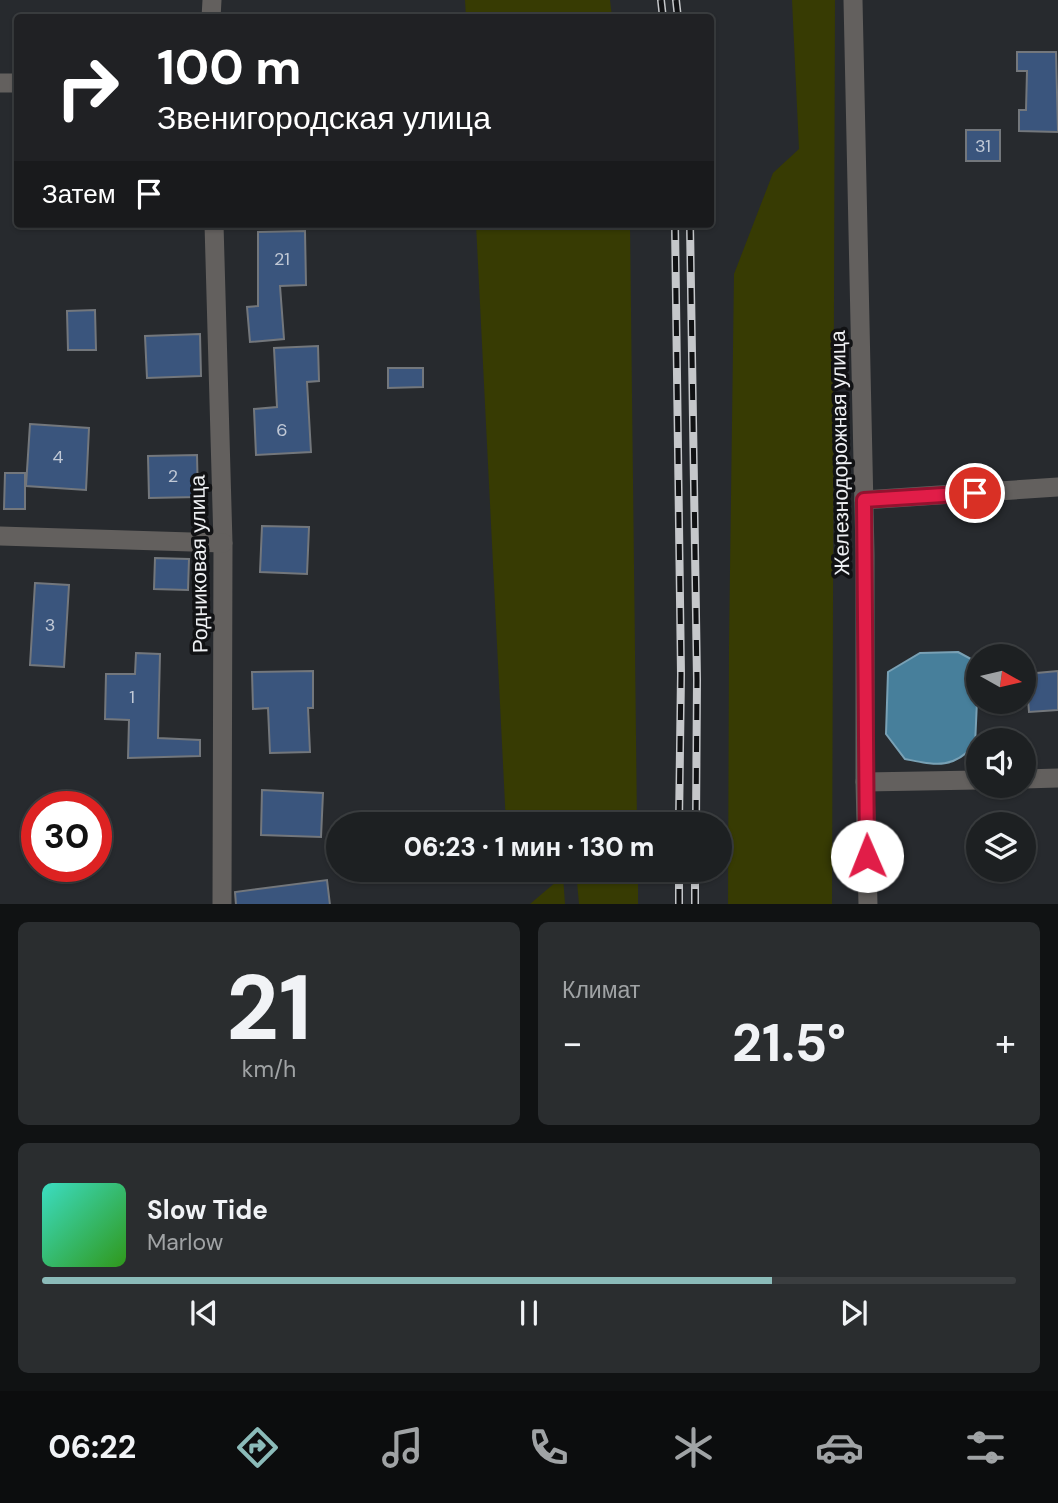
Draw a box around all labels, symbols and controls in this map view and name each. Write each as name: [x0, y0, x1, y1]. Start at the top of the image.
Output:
text: 100 m: [157, 35, 301, 99]
icon: right: [42, 42, 133, 133]
text: Звенигородская улица: [157, 97, 491, 139]
house number: 31: [975, 134, 991, 158]
icon: arrive: [130, 175, 168, 213]
text: Затем: [42, 177, 116, 211]
house number: 21: [274, 247, 290, 271]
street label: Железнодорожная улица: [824, 330, 856, 576]
house number: 6: [276, 418, 288, 442]
house number: 4: [53, 445, 64, 469]
pin: [945, 463, 1005, 523]
house number: 2: [168, 464, 178, 488]
street label: Родниковая улица: [183, 474, 215, 653]
icon: arrive: [956, 474, 994, 512]
house number: 3: [45, 613, 55, 637]
north arrow: [966, 644, 1036, 714]
map controls: [966, 644, 1036, 882]
house number: 1: [129, 685, 135, 709]
button: sound: [966, 728, 1036, 798]
speed limit sign: 30: [21, 791, 112, 882]
button: layers: [966, 812, 1036, 882]
position arrow: [830, 819, 904, 893]
text: 06:23 · 1 мин · 130 m: [404, 830, 654, 864]
text: 21: [226, 949, 312, 1067]
text: Климат: [562, 975, 640, 1005]
text: 21.5°: [732, 1009, 846, 1077]
text: −: [562, 1018, 583, 1068]
text: +: [995, 1018, 1016, 1068]
text: km/h: [242, 1054, 296, 1084]
text: Slow Tide: [147, 1193, 268, 1227]
text: Marlow: [147, 1227, 223, 1257]
icon: previous: [185, 1294, 223, 1332]
icon: pause: [510, 1294, 548, 1332]
icon: next: [835, 1294, 873, 1332]
icon: directions: [233, 1423, 282, 1472]
icon: music: [378, 1423, 427, 1472]
icon: phone: [524, 1423, 573, 1472]
icon: climate: [669, 1423, 718, 1472]
icon: car: [815, 1423, 864, 1472]
icon: filters: [961, 1423, 1010, 1472]
text: 06:22: [48, 1426, 136, 1468]

